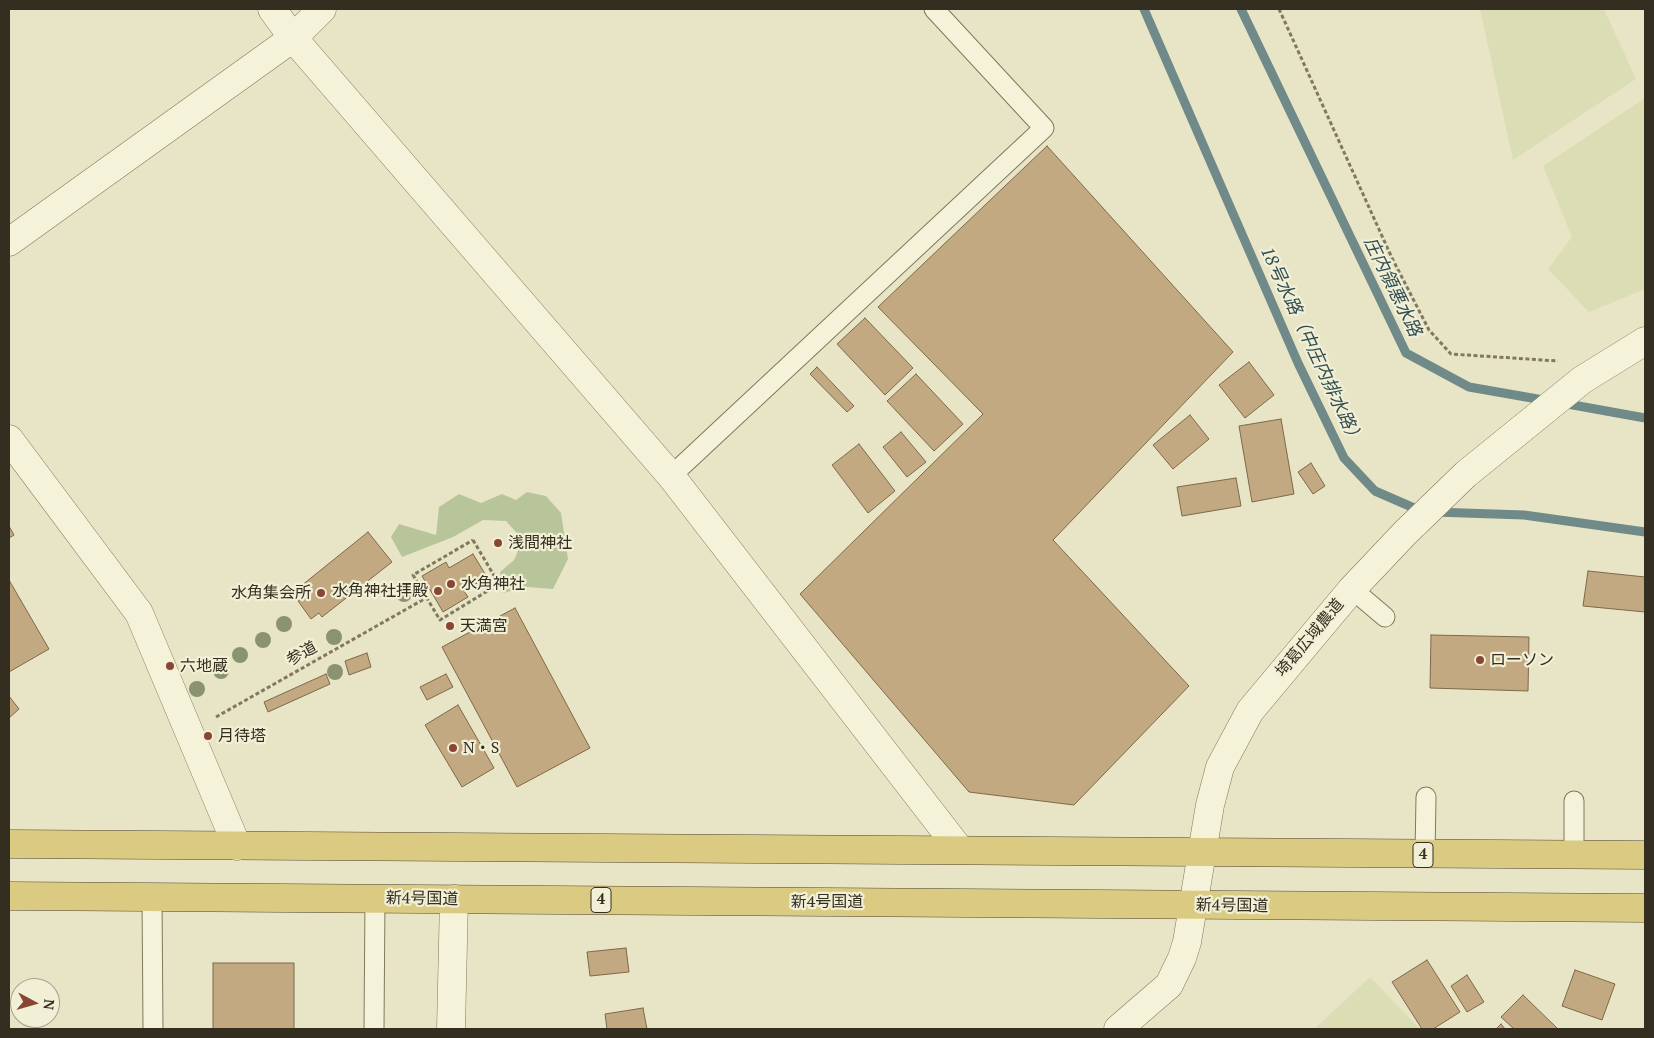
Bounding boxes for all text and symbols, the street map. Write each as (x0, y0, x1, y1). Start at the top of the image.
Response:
water label: 庄内領悪水路 (1359, 234, 1425, 340)
water label: 18号水路（中庄内排水路） (1255, 243, 1367, 449)
place label: 浅間神社 (508, 533, 572, 553)
marker: 浅間神社 (492, 537, 504, 549)
place label: 水角神社 (461, 574, 525, 594)
marker: 水角神社 (445, 578, 457, 590)
place label: 水角神社拝殿 (332, 581, 428, 601)
place label: 水角集会所 (231, 583, 311, 603)
marker: 水角神社拝殿 (432, 585, 444, 597)
marker: 水角集会所 (315, 587, 327, 599)
street label: 埼葛広域農道 (1272, 595, 1348, 681)
place label: 天満宮 (460, 616, 508, 636)
marker: 天満宮 (444, 620, 456, 632)
street label: 参道 (283, 638, 321, 670)
place label: ローソン (1490, 650, 1554, 670)
marker: ローソン (1474, 654, 1486, 666)
place label: 六地蔵 (180, 656, 228, 676)
marker: 六地蔵 (164, 660, 176, 672)
place label: 月待塔 (218, 726, 266, 746)
marker: 月待塔 (202, 730, 214, 742)
place label: N・S (463, 738, 499, 758)
marker: N・S (447, 742, 459, 754)
road number: 4 (1413, 842, 1433, 868)
road number: 4 (591, 888, 611, 912)
street label: 新4号国道 (386, 889, 458, 909)
street label: 新4号国道 (791, 892, 863, 912)
street label: 新4号国道 (1196, 896, 1268, 916)
north arrow (10, 978, 60, 1028)
text: N (39, 998, 59, 1011)

